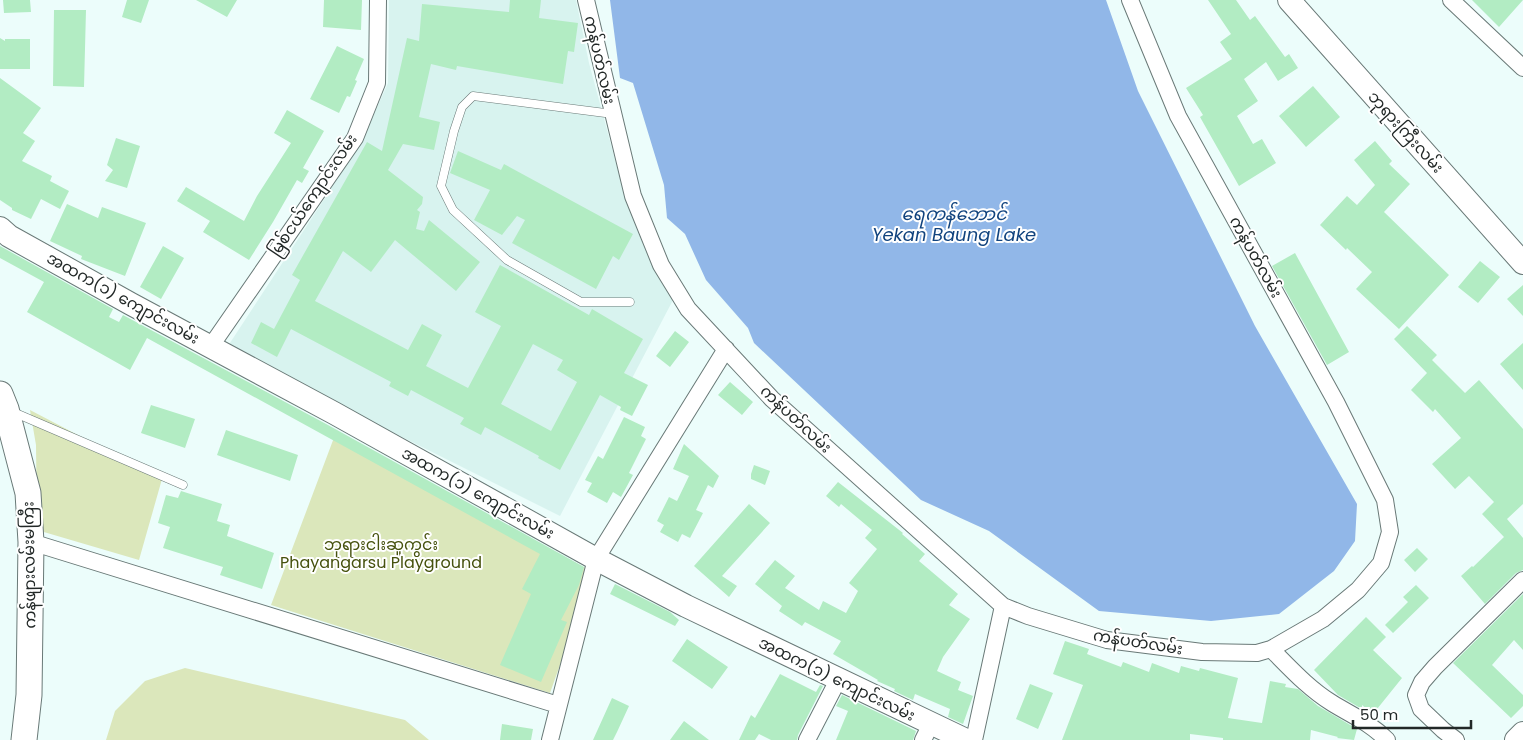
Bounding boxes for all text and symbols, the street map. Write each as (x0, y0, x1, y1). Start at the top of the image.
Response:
street label: ကန်ပတ်လမ်း (577, 13, 621, 107)
street label: ဘုရားကြီးလမ်း (1361, 86, 1449, 180)
street label: မြစ်ငယ်ကျောင်းလမ်း (263, 129, 364, 262)
water label: ရေကန်ဘောင် Yekan Baung Lake (872, 201, 1036, 247)
street label: ကန်ပတ်လမ်း (1222, 212, 1288, 303)
street label: အထက(၁) ကျောင်းလမ်း (41, 246, 204, 351)
street label: ကန်ပတ်လမ်း (754, 380, 837, 460)
street label: အထက(၁) ကျောင်းလမ်း (396, 441, 559, 546)
street label: ကန်ဖျားလမ်းမကြီး (16, 501, 44, 629)
park label: ဘုရားငါးဆူကွင်း Phayangarsu Playground (280, 533, 482, 574)
street label: ကန်ပတ်လမ်း (1091, 624, 1184, 662)
street label: အထက(၁) ကျောင်းလမ်း (754, 631, 919, 729)
scale bar (1353, 698, 1470, 730)
text: 50 m (1360, 704, 1398, 725)

